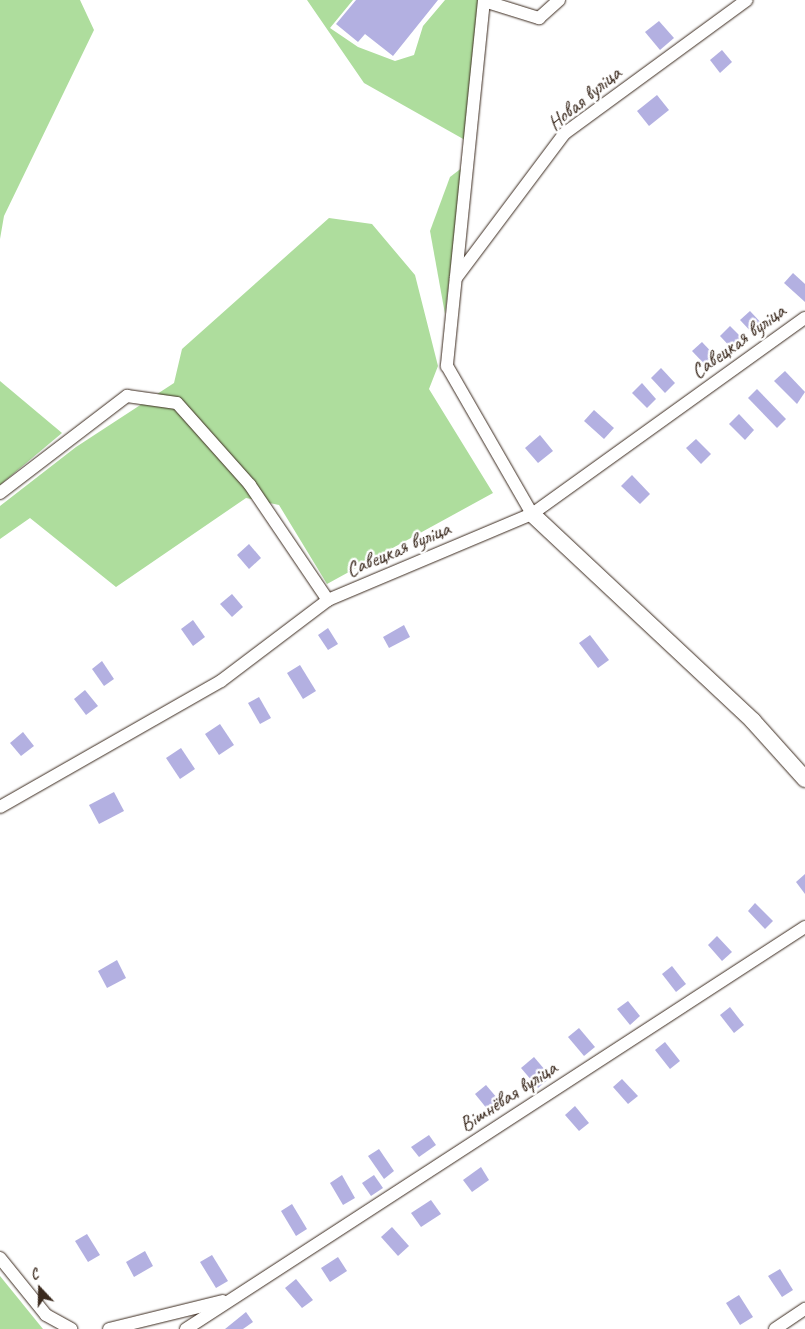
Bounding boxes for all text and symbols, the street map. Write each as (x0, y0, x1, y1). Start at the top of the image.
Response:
street label: Новая вуліца (542, 61, 626, 135)
street label: Савецкая вуліца (686, 298, 790, 384)
street label: Савецкая вуліца (342, 516, 454, 582)
street label: Вішнёвая вуліца (455, 1055, 561, 1137)
north arrow (15, 1264, 65, 1314)
text: С (28, 1265, 41, 1284)

